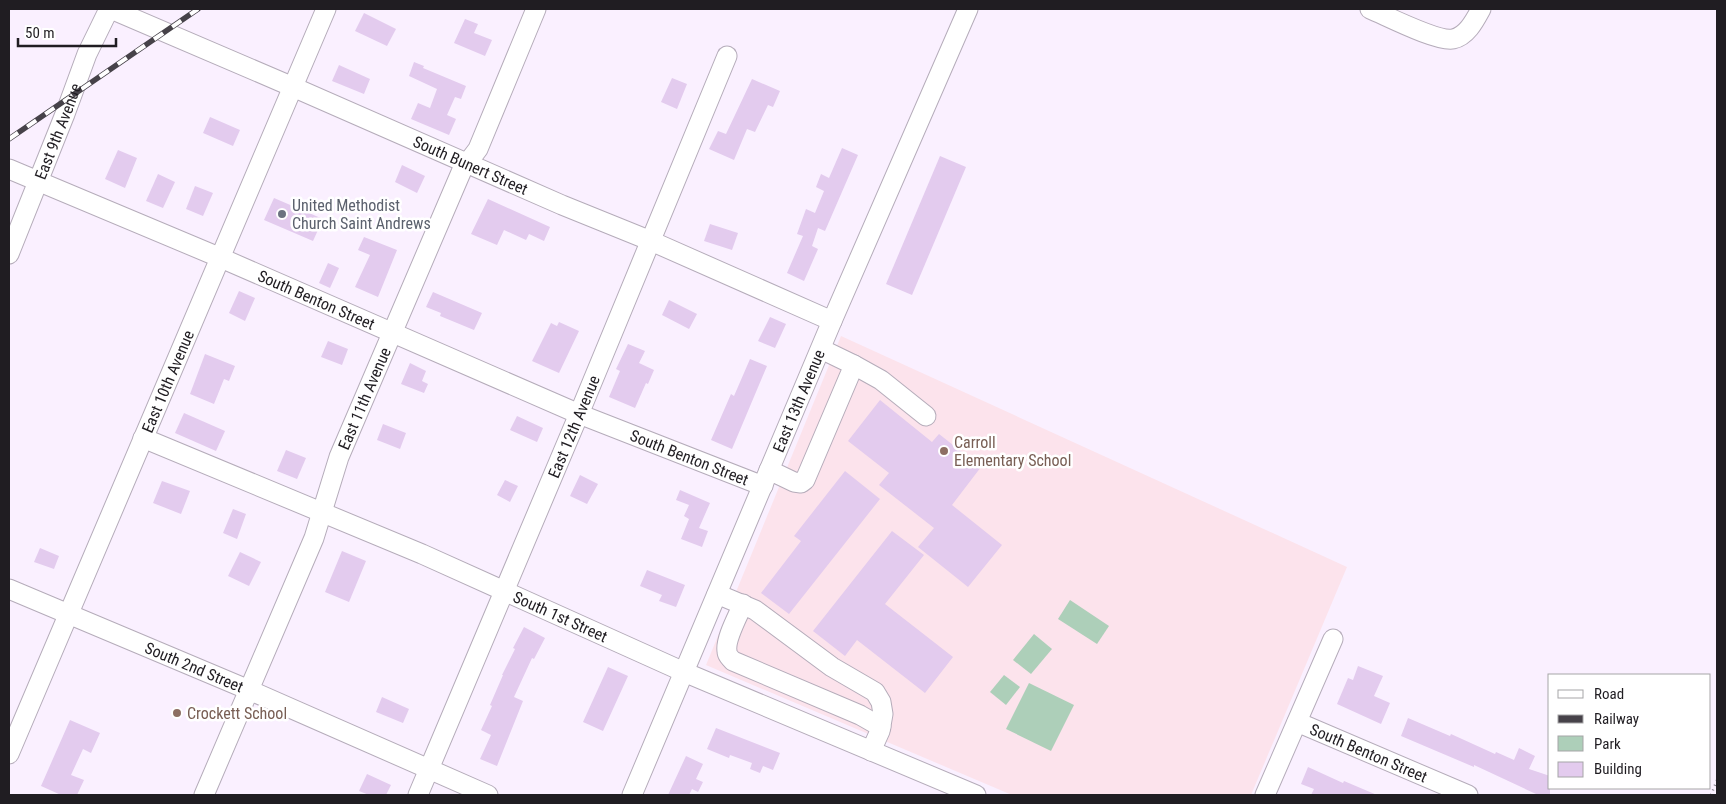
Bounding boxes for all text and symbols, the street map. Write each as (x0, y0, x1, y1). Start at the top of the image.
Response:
scale bar (18, 15, 115, 47)
text: 50 m (25, 24, 55, 42)
street label: East 9th Avenue (31, 81, 85, 182)
street label: South Bunert Street (410, 132, 531, 199)
place label: United Methodist Church Saint Andrews (292, 196, 431, 233)
marker: United Methodist Church Saint Andrews (276, 208, 288, 220)
street label: South Benton Street (255, 266, 378, 334)
street label: East 10th Avenue (138, 327, 198, 436)
street label: East 11th Avenue (334, 345, 395, 453)
street label: East 13th Avenue (769, 347, 829, 455)
street label: East 12th Avenue (544, 373, 604, 481)
street label: South Benton Street (627, 426, 751, 490)
place label: Carroll Elementary School (954, 433, 1071, 470)
marker: Carroll Elementary School (938, 445, 950, 457)
street label: South 1st Street (510, 587, 611, 646)
street label: South 2nd Street (142, 638, 246, 697)
legend (1548, 674, 1711, 789)
text: Road (1594, 685, 1624, 703)
place label: Crockett School (187, 704, 287, 723)
marker: Crockett School (171, 707, 183, 719)
text: Railway (1594, 710, 1639, 728)
street label: South Benton Street (1307, 720, 1430, 787)
text: Park (1594, 735, 1621, 753)
text: Building (1594, 760, 1642, 778)

